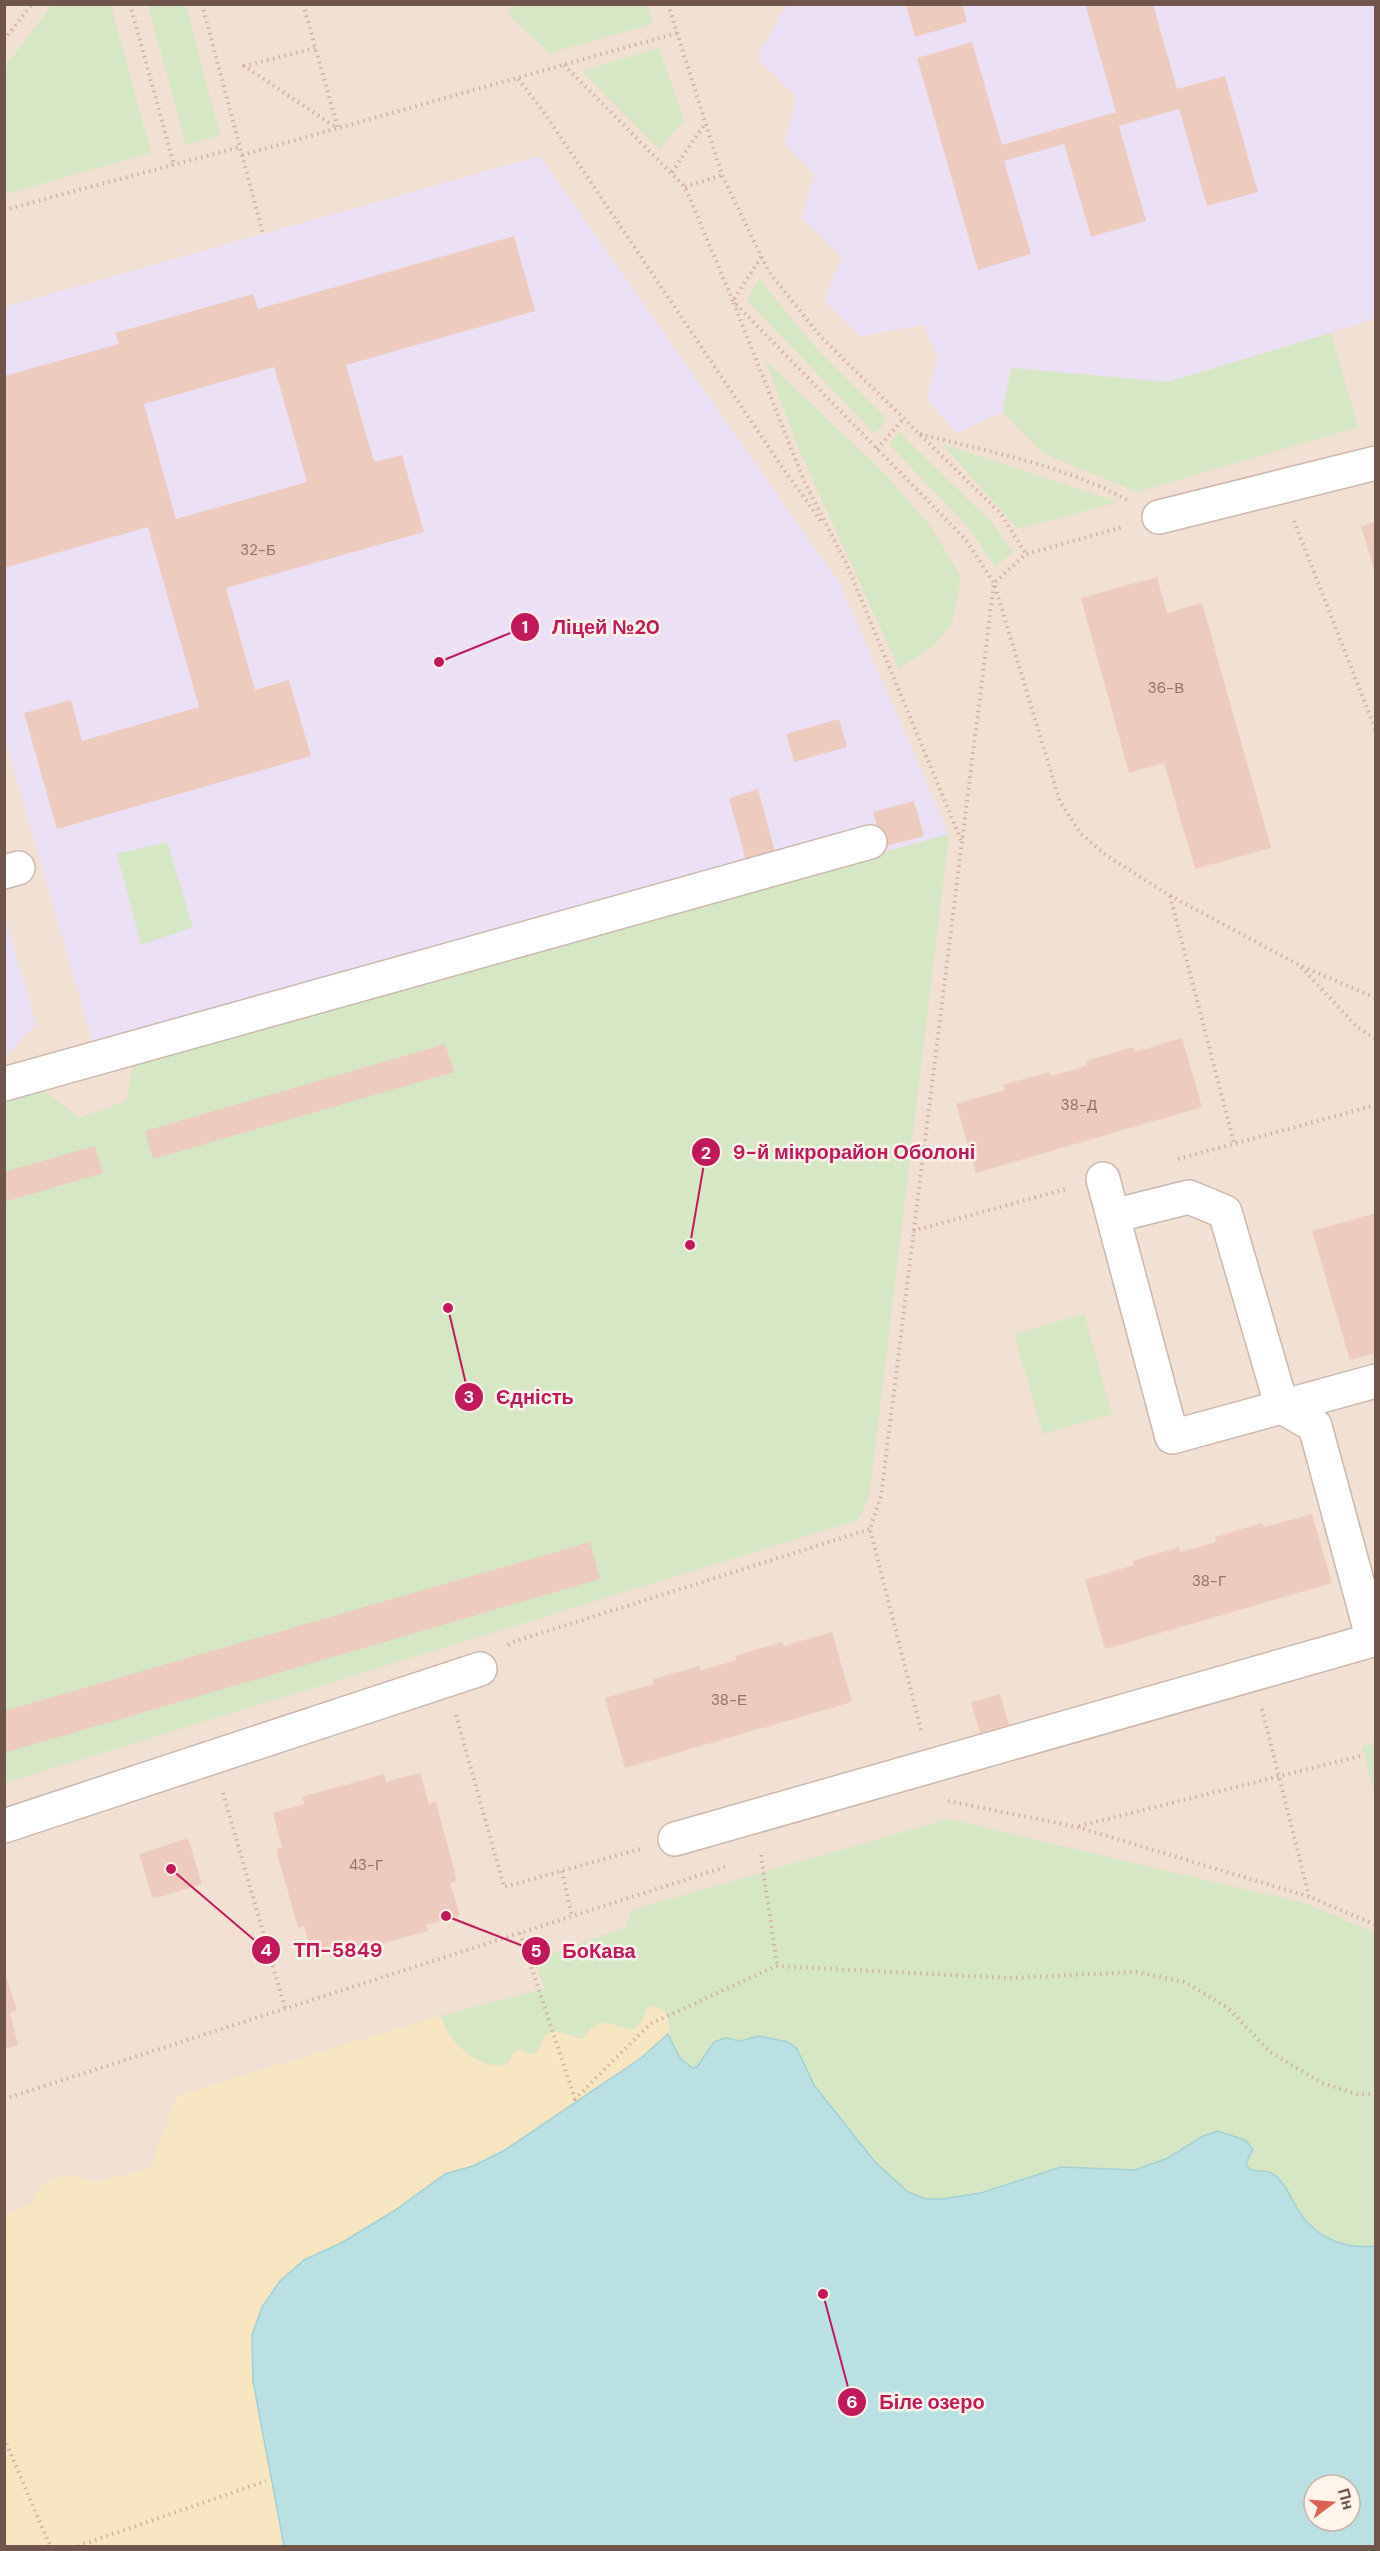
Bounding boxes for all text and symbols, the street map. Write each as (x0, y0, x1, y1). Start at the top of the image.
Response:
house number: 32-Б (240, 540, 276, 560)
callout: Ліцей №20 (510, 608, 672, 646)
text: Ліцей №20 (552, 614, 660, 640)
text: 1 (522, 615, 528, 639)
house number: 36-В (1148, 678, 1184, 698)
house number: 38-Д (1061, 1095, 1097, 1115)
callout: 9-й мікрорайон Оболоні (691, 1133, 987, 1171)
text: 9-й мікрорайон Оболоні (733, 1139, 975, 1165)
text: 2 (701, 1141, 711, 1165)
callout: Єдність (454, 1378, 586, 1416)
text: Єдність (496, 1384, 574, 1410)
text: 3 (464, 1385, 474, 1409)
house number: 38-Г (1192, 1571, 1226, 1591)
house number: 38-Е (711, 1690, 747, 1710)
house number: 43-Г (349, 1855, 383, 1875)
callout: ТП-5849 (251, 1931, 394, 1969)
callout: БоКава (521, 1932, 648, 1970)
text: ТП-5849 (294, 1937, 382, 1963)
text: 4 (260, 1938, 272, 1962)
text: БоКава (562, 1938, 637, 1964)
text: 5 (530, 1939, 542, 1963)
callout: Біле озеро (837, 2383, 997, 2421)
text: Біле озеро (879, 2389, 985, 2415)
text: 6 (846, 2390, 858, 2414)
north arrow (1302, 2473, 1362, 2533)
text: Пн (1333, 2486, 1359, 2512)

